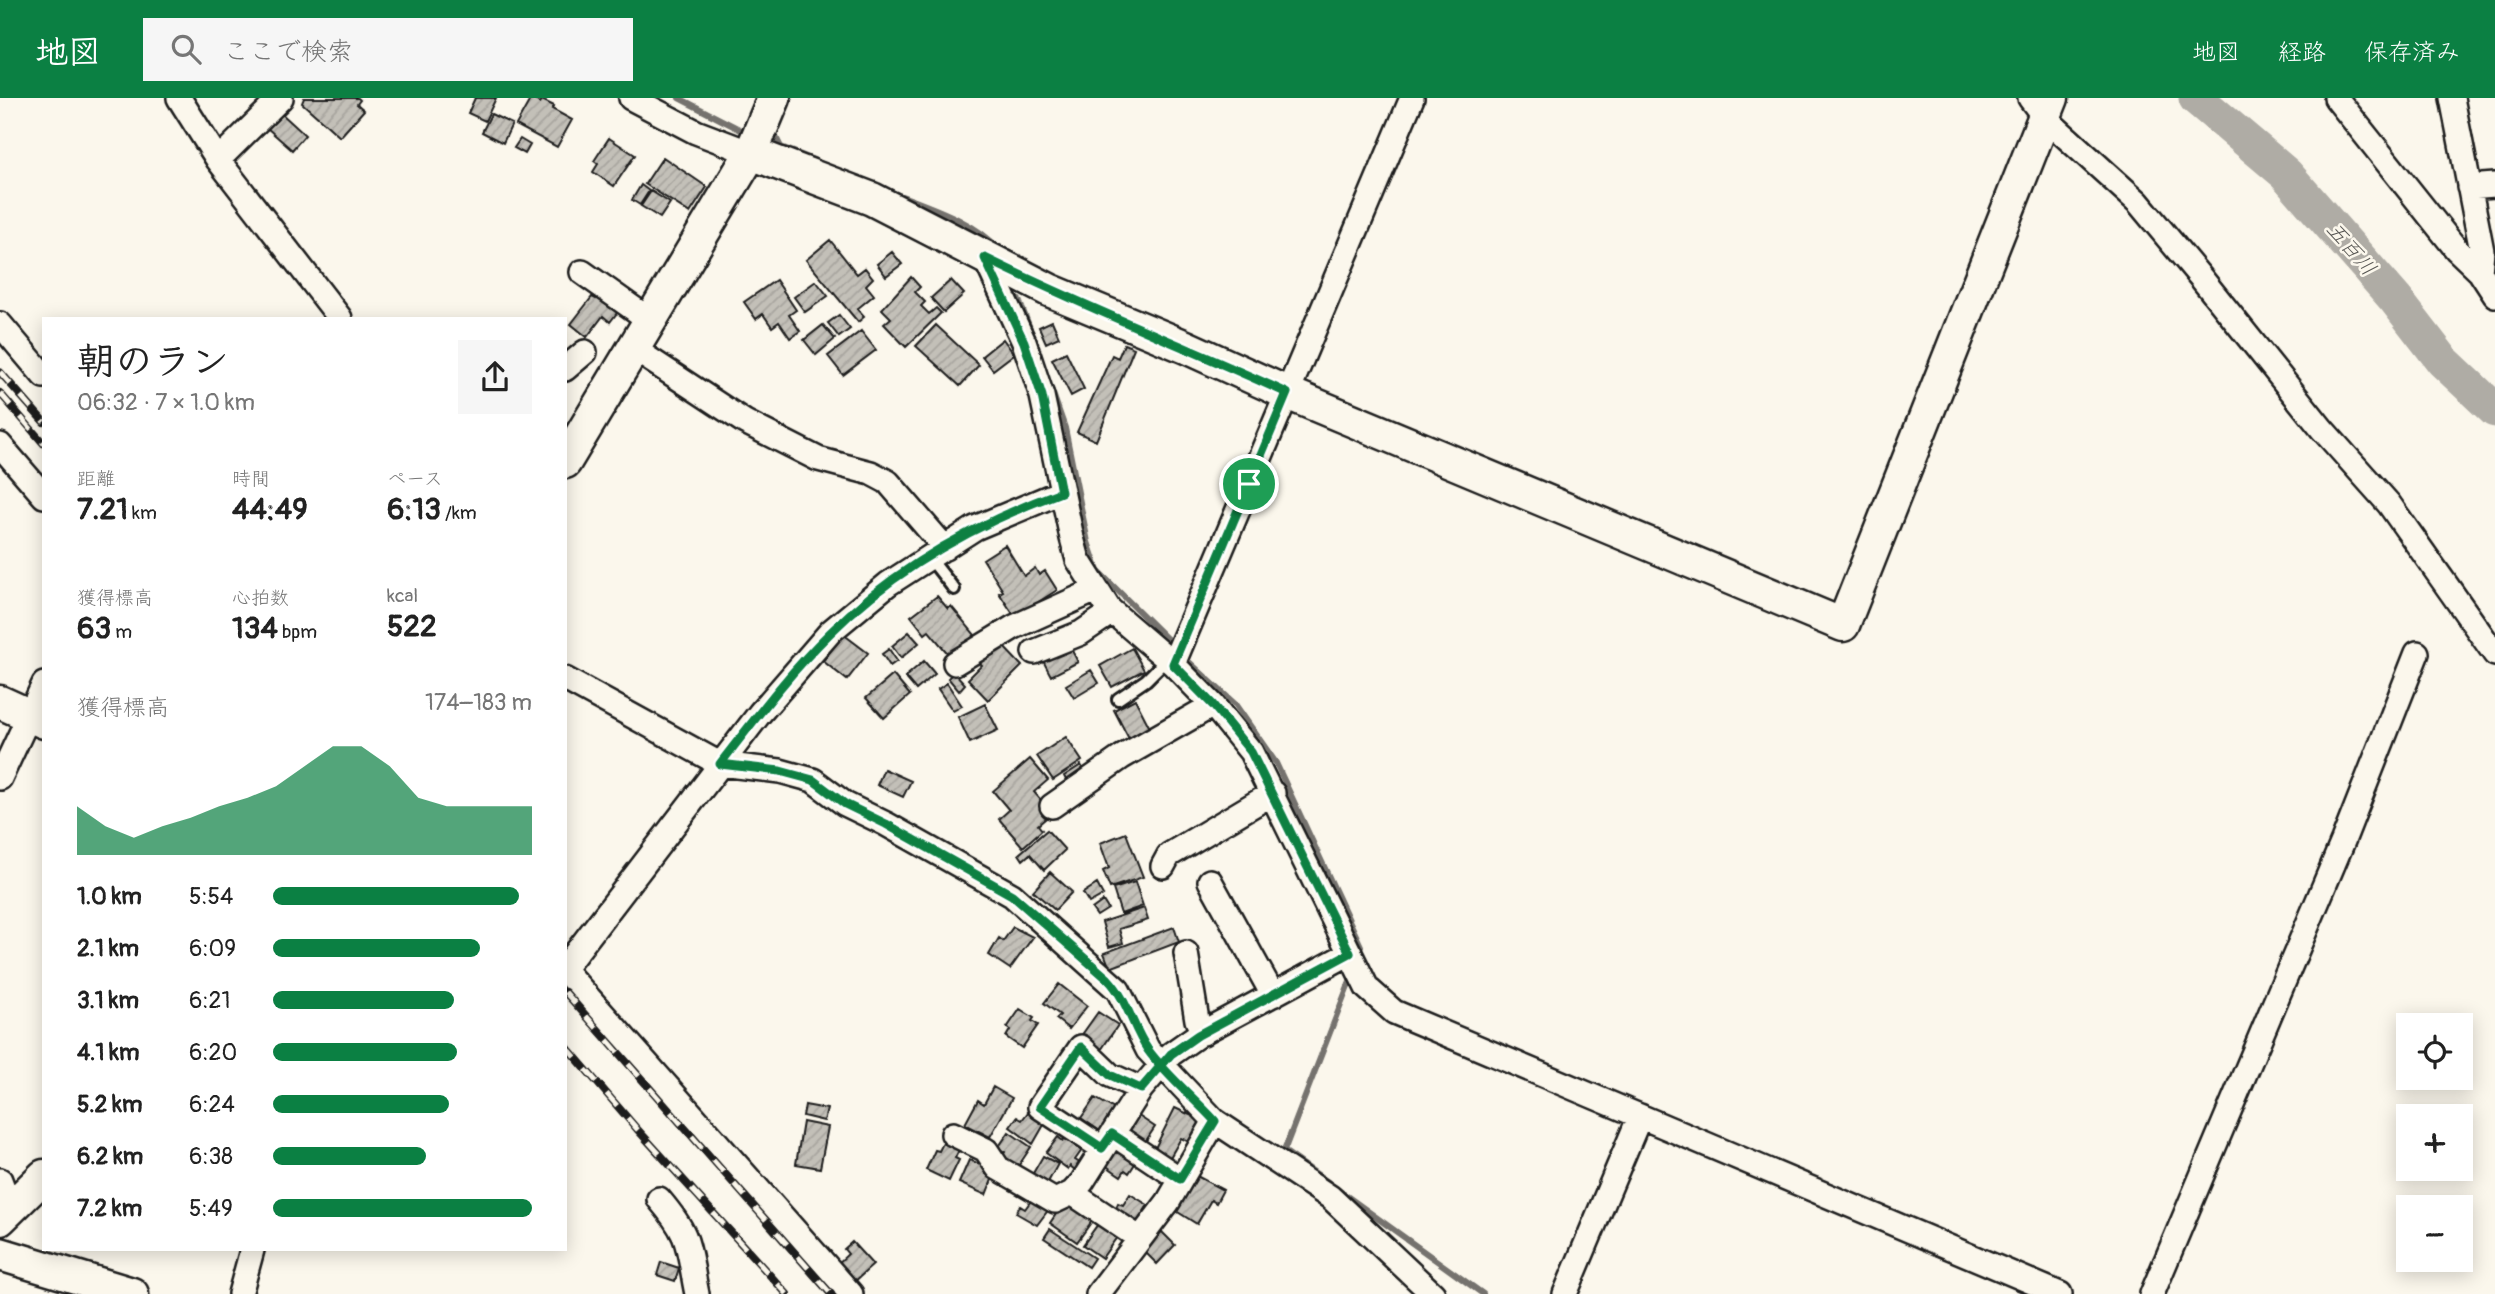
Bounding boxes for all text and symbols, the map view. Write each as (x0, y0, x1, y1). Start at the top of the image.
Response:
search box (143, 18, 633, 81)
icon: search (167, 30, 205, 68)
text: 地図 (35, 32, 101, 73)
text: ここで検索 (223, 36, 353, 68)
text: 地図 (2192, 38, 2240, 67)
text: 経路 (2278, 38, 2326, 67)
text: 保存済み (2364, 38, 2460, 67)
water label: 五百川 (2320, 216, 2382, 282)
text: 朝のラン (77, 338, 229, 386)
button: share (458, 340, 532, 414)
text: 06:32 · 7 × 1.0 km (77, 388, 255, 417)
pin (1219, 454, 1279, 514)
icon: arrive (1230, 465, 1268, 503)
text: 距離 (77, 467, 115, 491)
text: 時間 (232, 467, 270, 491)
text: ペース (387, 467, 443, 491)
text: 7.21 (77, 491, 128, 528)
text: 44:49 (232, 491, 308, 528)
text: 6:13 (387, 491, 441, 528)
text: km (128, 501, 157, 525)
text: /km (441, 501, 477, 525)
text: kcal (387, 584, 418, 608)
text: 獲得標高 (77, 586, 153, 610)
text: 心拍数 (232, 586, 289, 610)
text: 522 (387, 608, 437, 645)
text: 63 (77, 610, 111, 647)
text: 134 (232, 610, 278, 647)
text: m (111, 620, 132, 644)
text: bpm (278, 620, 317, 644)
text: 174–183 m (425, 688, 532, 717)
text: 獲得標高 (77, 693, 169, 722)
text: 1.0 km (77, 882, 142, 911)
text: 5:54 (189, 882, 233, 911)
text: 2.1 km (77, 934, 139, 963)
text: 6:09 (189, 934, 236, 963)
text: 3.1 km (77, 986, 139, 1015)
text: 6:21 (189, 986, 230, 1015)
map controls (2396, 1013, 2473, 1272)
button: locate (2396, 1013, 2473, 1090)
text: 4.1 km (77, 1038, 139, 1067)
text: 6:20 (189, 1038, 237, 1067)
text: 5.2 km (77, 1090, 142, 1119)
text: 6:24 (189, 1090, 235, 1119)
button: + (2396, 1104, 2473, 1181)
text: 6.2 km (77, 1142, 143, 1171)
text: 6:38 (189, 1142, 233, 1171)
text: 7.2 km (77, 1194, 142, 1223)
text: 5:49 (189, 1194, 233, 1223)
button: − (2396, 1195, 2473, 1272)

